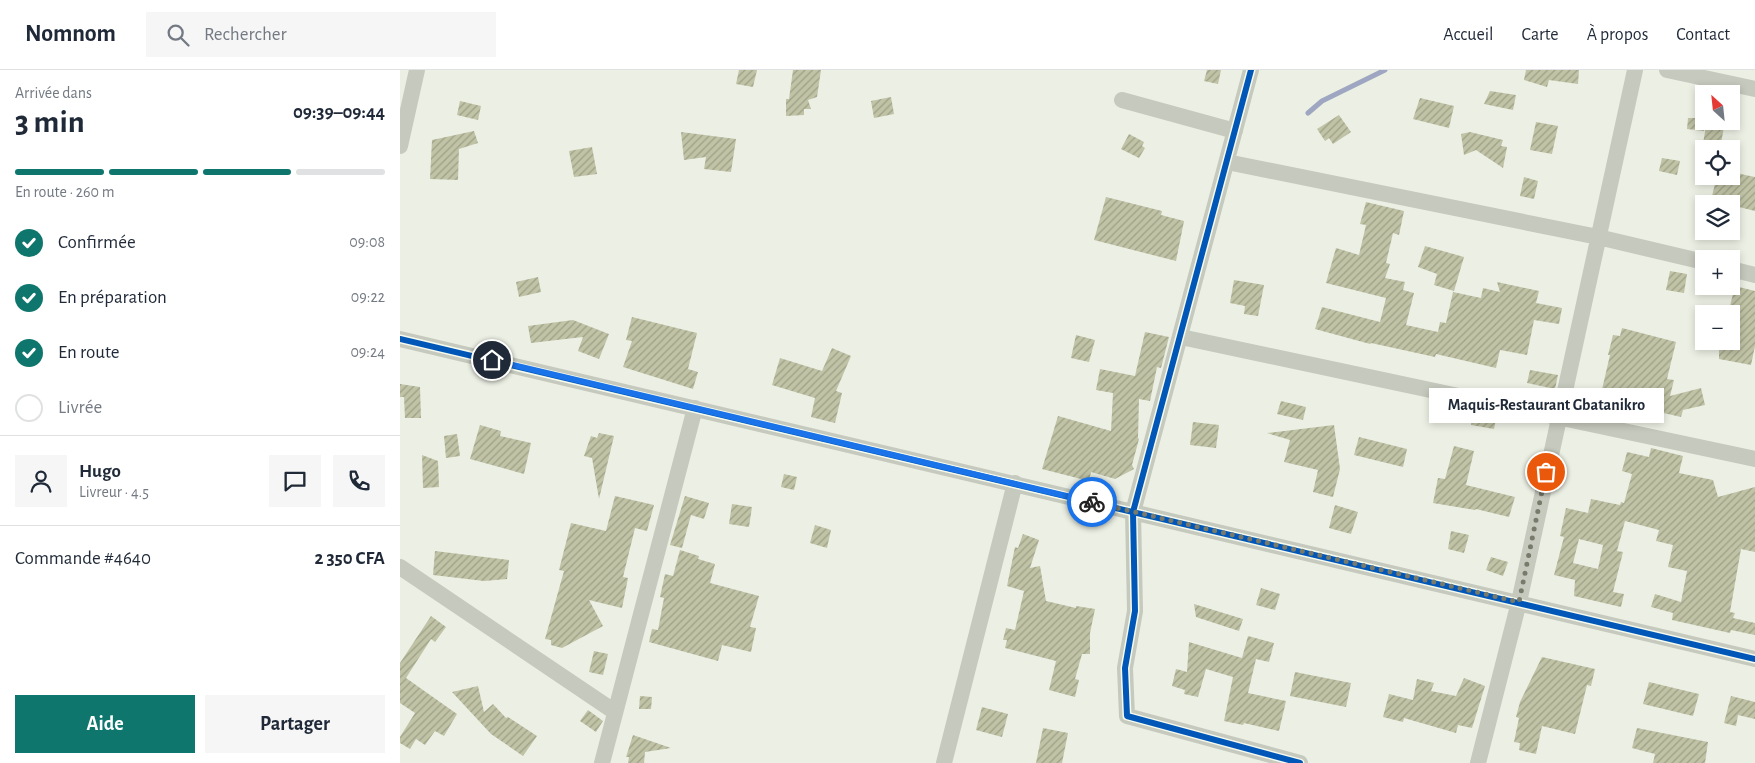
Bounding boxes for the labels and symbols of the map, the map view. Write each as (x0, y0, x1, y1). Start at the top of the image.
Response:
north arrow (1695, 85, 1740, 130)
pin (471, 339, 513, 381)
callout: Maquis-Restaurant Gbatanikro (1428, 387, 1664, 422)
pin (1525, 451, 1567, 493)
courier (1067, 477, 1117, 527)

